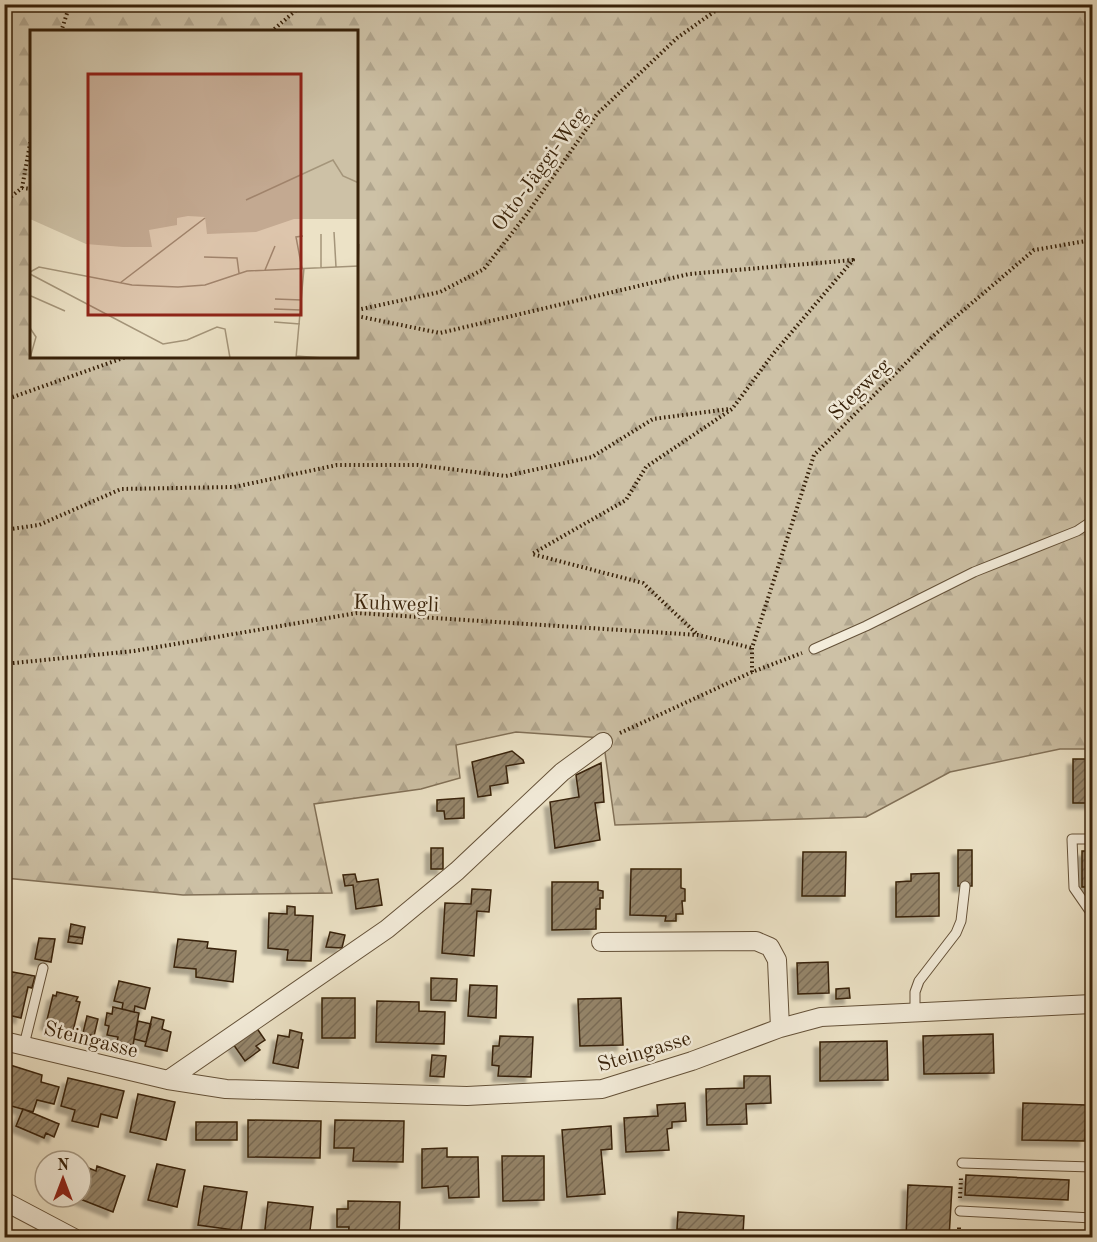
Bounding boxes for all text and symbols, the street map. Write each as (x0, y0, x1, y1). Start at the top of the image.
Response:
inset map (30, 30, 358, 358)
street label: Otto-Jäggi-Weg (489, 104, 592, 235)
street label: Stegweg (825, 355, 895, 425)
street label: Kuhwegli (353, 593, 439, 616)
street label: Steingasse (41, 1019, 140, 1062)
street label: Steingasse (595, 1028, 694, 1077)
north arrow (33, 1149, 93, 1209)
text: N (57, 1158, 70, 1174)

